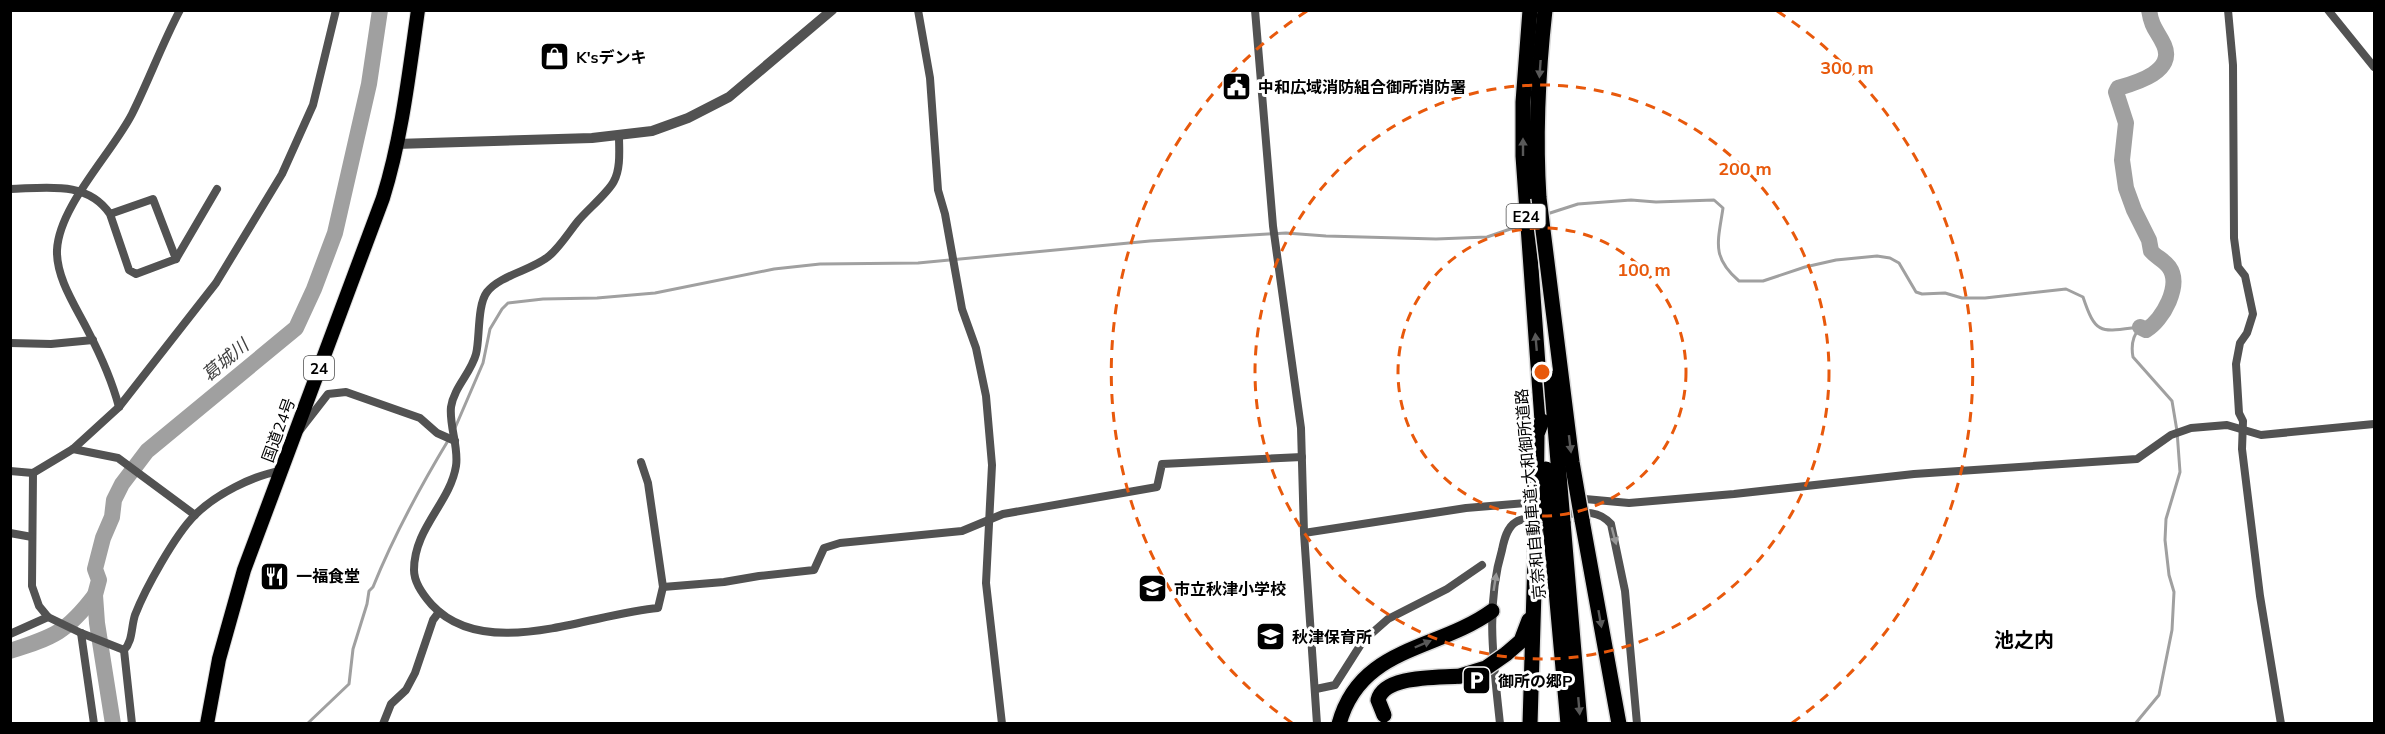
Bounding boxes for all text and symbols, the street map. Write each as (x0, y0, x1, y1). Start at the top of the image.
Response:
shop icon: K'sデンキ (539, 41, 571, 73)
place label: K'sデンキ (576, 47, 647, 67)
text: 300 m (1820, 56, 1874, 79)
one-way arrow (1535, 59, 1545, 78)
public building icon: 中和広域消防組合御所消防署 (1221, 71, 1253, 103)
place label: 中和広域消防組合御所消防署 (1258, 77, 1466, 97)
one-way arrow (1518, 138, 1528, 157)
text: 200 m (1718, 157, 1772, 180)
road number: E24 (1506, 204, 1546, 228)
text: 100 m (1617, 258, 1671, 281)
one-way arrow (1531, 332, 1540, 351)
water label: 葛城川 (197, 333, 255, 386)
road number: 24 (304, 356, 334, 380)
centre of rings (1532, 362, 1552, 382)
street label: 京奈和自動車道;大和御所道路 (1511, 388, 1549, 600)
street label: 国道24号 (257, 395, 299, 465)
one-way arrow (1565, 434, 1574, 453)
one-way arrow (1609, 527, 1619, 545)
restaurant icon: 一福食堂 (259, 560, 291, 592)
place label: 一福食堂 (296, 566, 360, 586)
one-way arrow (1491, 572, 1500, 591)
school or university icon: 市立秋津小学校 (1137, 573, 1169, 605)
place label: 市立秋津小学校 (1174, 579, 1286, 599)
one-way arrow (1596, 610, 1605, 629)
school or university icon: 秋津保育所 (1255, 621, 1287, 653)
place label: 秋津保育所 (1292, 627, 1372, 647)
district label: 池之内 (1994, 627, 2054, 652)
one-way arrow (1414, 639, 1432, 648)
parking icon: 御所の郷P (1461, 665, 1493, 697)
place label: 御所の郷P (1498, 671, 1573, 691)
one-way arrow (1574, 696, 1584, 715)

